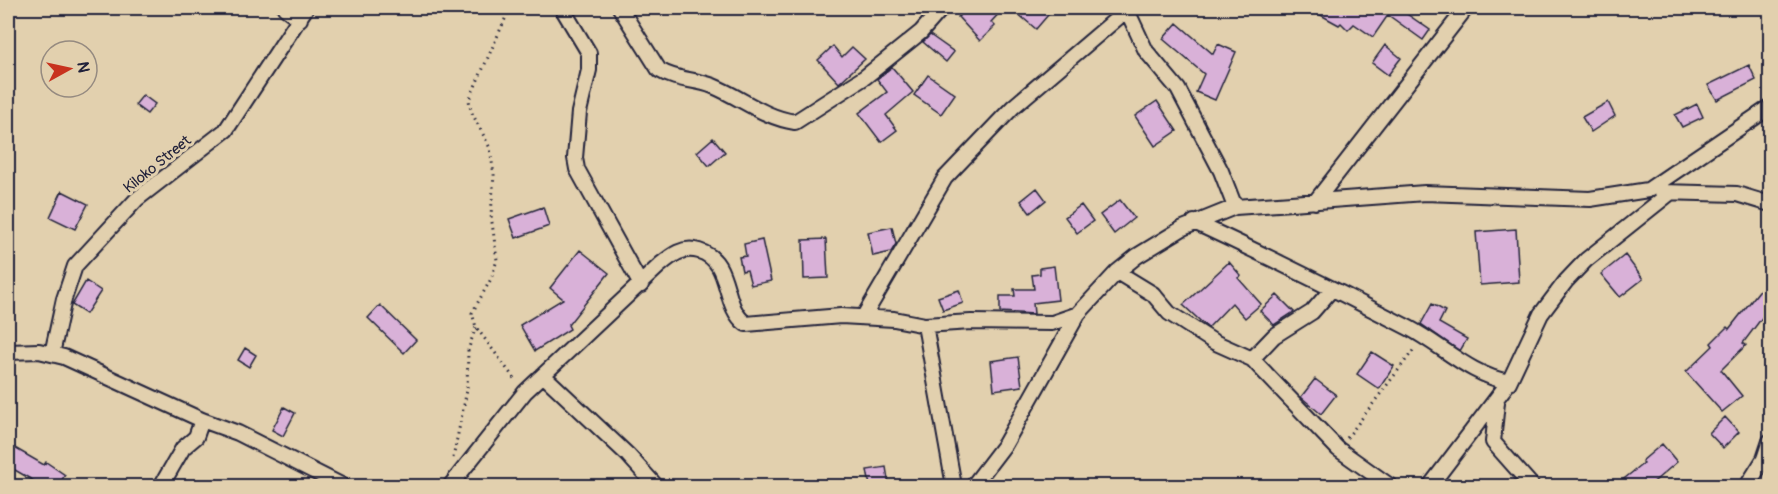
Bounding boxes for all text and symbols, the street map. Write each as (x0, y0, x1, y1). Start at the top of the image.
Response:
north arrow (39, 39, 99, 99)
text: N (72, 60, 94, 74)
street label: Kiloko Street (120, 131, 196, 197)

